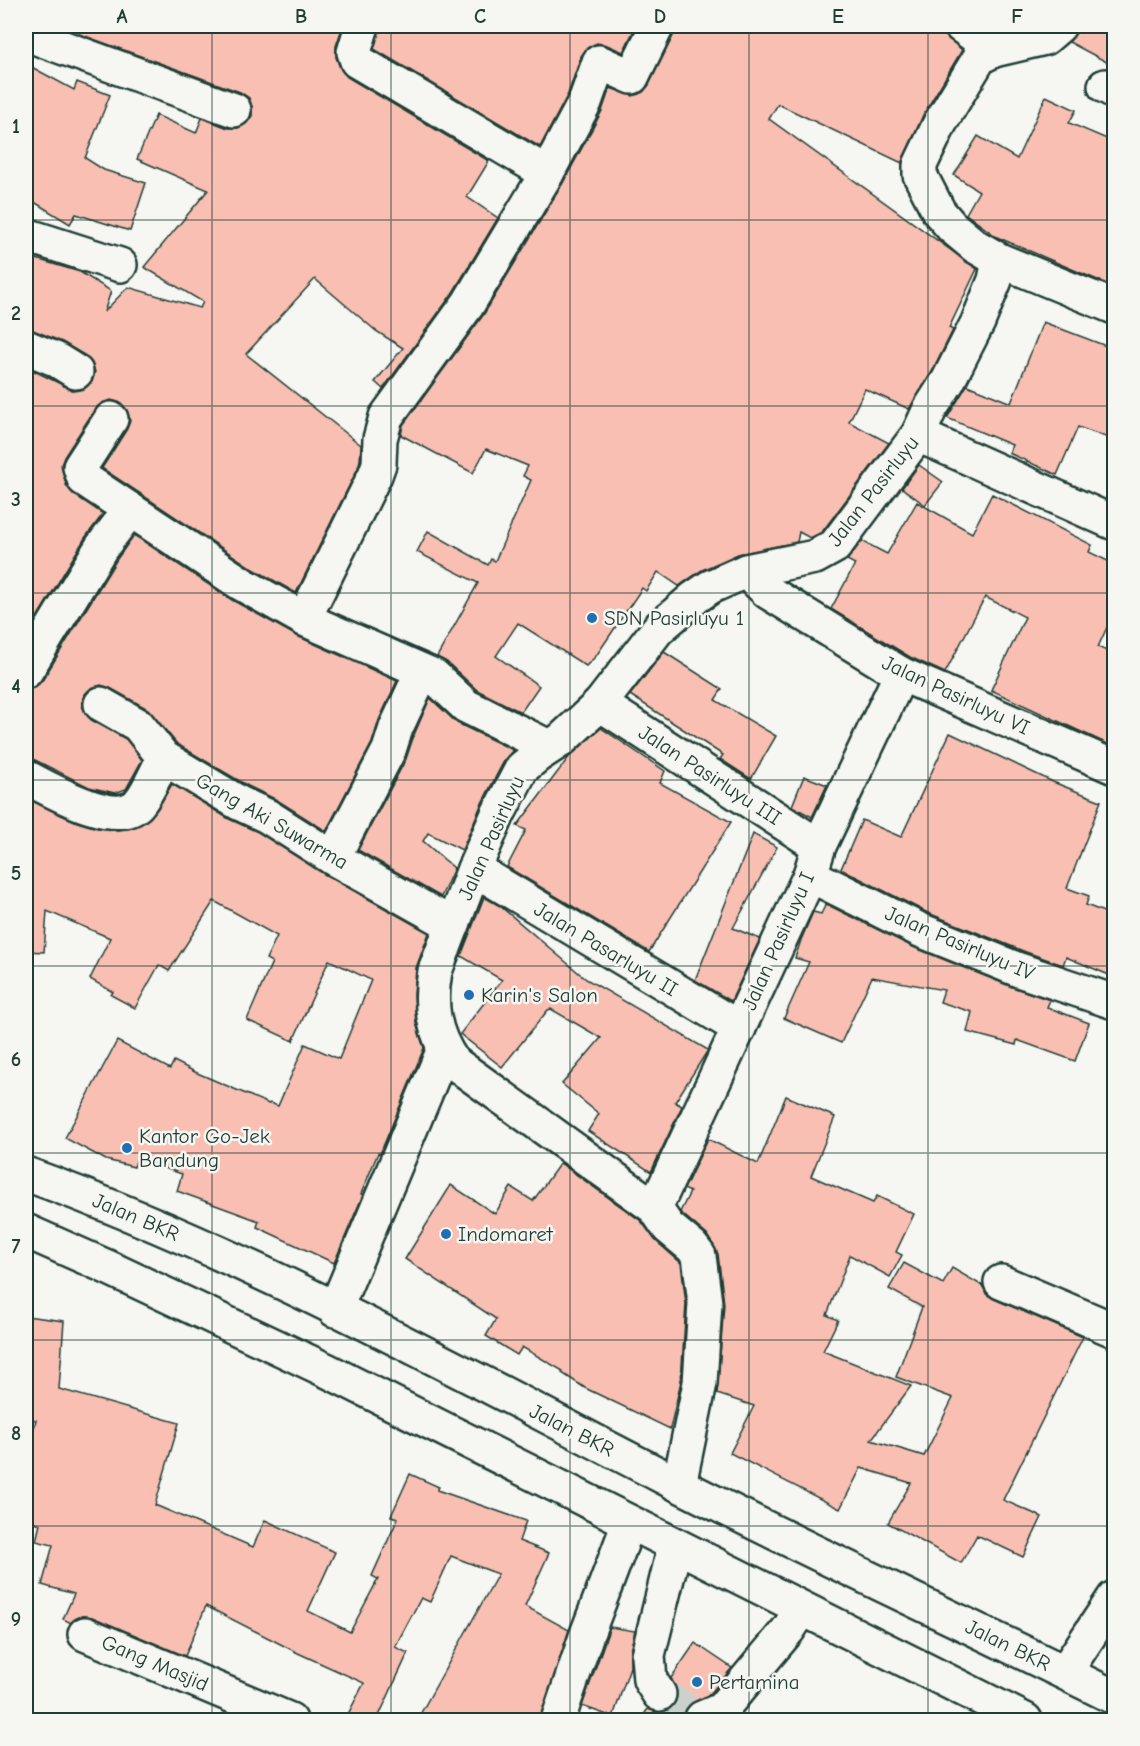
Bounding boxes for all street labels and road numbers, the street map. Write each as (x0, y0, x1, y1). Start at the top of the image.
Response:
street label: Jalan Pasirluyu (822, 431, 924, 551)
street label: Jalan Pasirluyu VI (878, 650, 1034, 740)
street label: Jalan Pasirluyu III (634, 720, 786, 830)
street label: Gang Aki Suwarma (192, 768, 352, 874)
street label: Jalan Pasirluyu (453, 772, 529, 904)
street label: Jalan Pasirluyu I (737, 868, 819, 1014)
street label: Jalan Pasarluyu II (530, 897, 682, 1001)
street label: Jalan Pasirluyu IV (882, 901, 1039, 986)
street label: Jalan BKR (89, 1188, 183, 1246)
street label: Jalan BKR (526, 1398, 618, 1462)
street label: Jalan BKR (961, 1614, 1055, 1676)
street label: Gang Masjid (98, 1630, 212, 1696)

